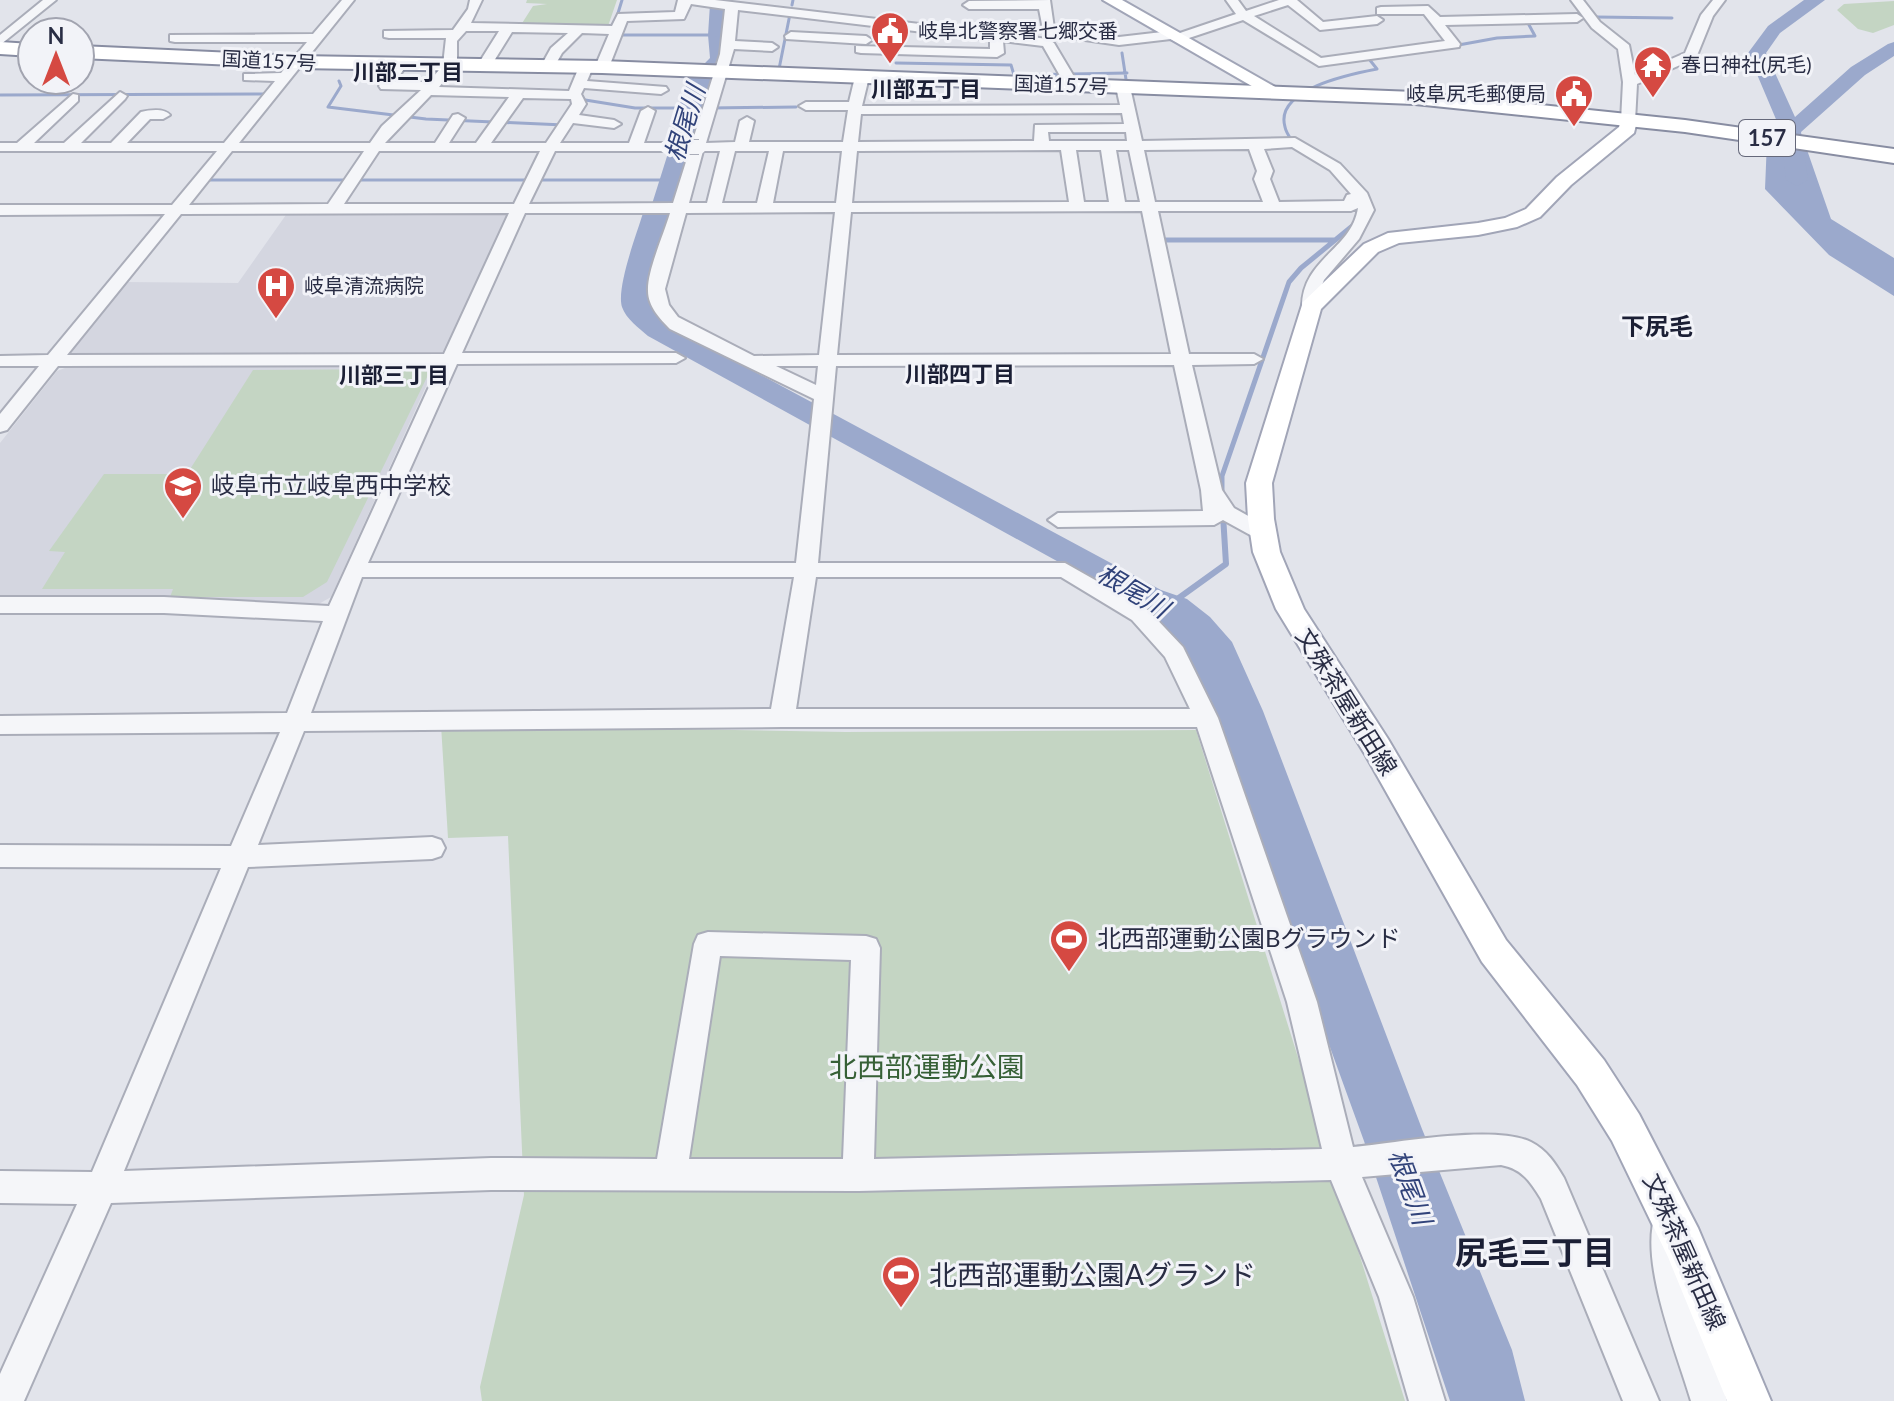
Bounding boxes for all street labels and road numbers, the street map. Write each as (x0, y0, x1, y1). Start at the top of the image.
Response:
street label: 国道157号 (221, 46, 317, 74)
street label: 国道157号 (1013, 70, 1109, 98)
road number: 157 (1739, 120, 1795, 156)
street label: 文殊茶屋新田線 (1290, 622, 1404, 780)
street label: 文殊茶屋新田線 (1638, 1169, 1733, 1334)

